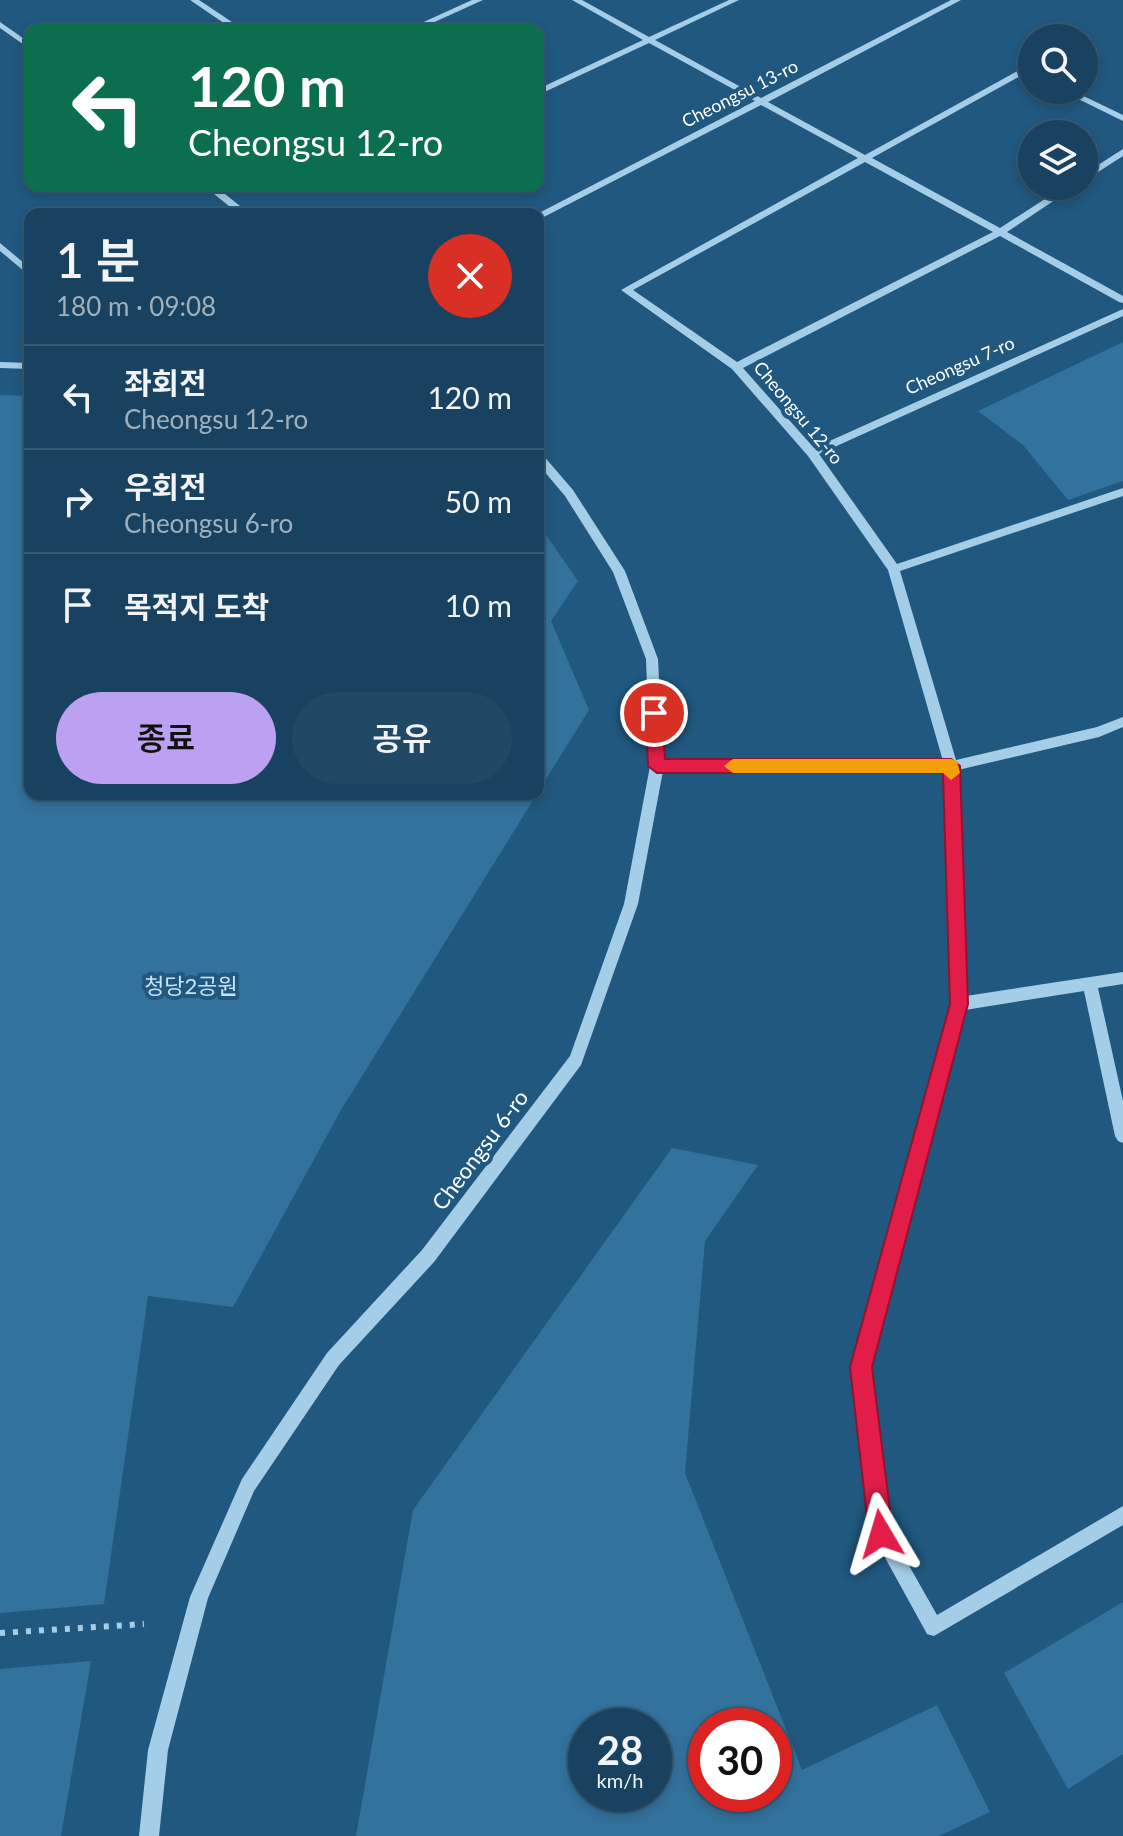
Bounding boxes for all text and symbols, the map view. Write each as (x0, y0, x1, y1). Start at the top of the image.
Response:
map controls (1018, 24, 1098, 200)
button: search (1018, 24, 1098, 104)
text: 120 m (188, 52, 346, 119)
street label: Cheongsu 13-ro (678, 54, 801, 132)
icon: left (56, 56, 160, 160)
text: Cheongsu 12-ro (188, 120, 443, 164)
button: layers (1018, 120, 1098, 200)
text: 1 분 (56, 231, 140, 288)
button: close (428, 234, 512, 318)
text: 180 m · 09:08 (56, 290, 216, 322)
street label: Cheongsu 7-ro (902, 331, 1018, 399)
street label: Cheongsu 12-ro (749, 356, 848, 468)
text: 좌회전 (124, 364, 207, 400)
icon: left (56, 375, 100, 419)
text: 120 m (427, 379, 512, 415)
text: Cheongsu 12-ro (124, 403, 308, 435)
text: 우회전 (124, 468, 207, 504)
icon: right (56, 479, 100, 523)
text: 50 m (445, 483, 512, 519)
text: Cheongsu 6-ro (124, 507, 293, 539)
icon: arrive (56, 583, 100, 627)
text: 10 m (445, 587, 512, 623)
text: 목적지 도착 (124, 588, 269, 624)
pin (620, 679, 688, 747)
icon: arrive (632, 691, 676, 735)
button: 종료 (56, 692, 276, 784)
button: 공유 (292, 692, 512, 784)
park label: 청당2공원 (144, 972, 238, 999)
street label: Cheongsu 6-ro (426, 1084, 533, 1215)
position arrow (839, 1492, 923, 1576)
speed limit sign: 30 (688, 1708, 792, 1812)
text: 28 (597, 1726, 643, 1774)
text: km/h (597, 1768, 643, 1792)

